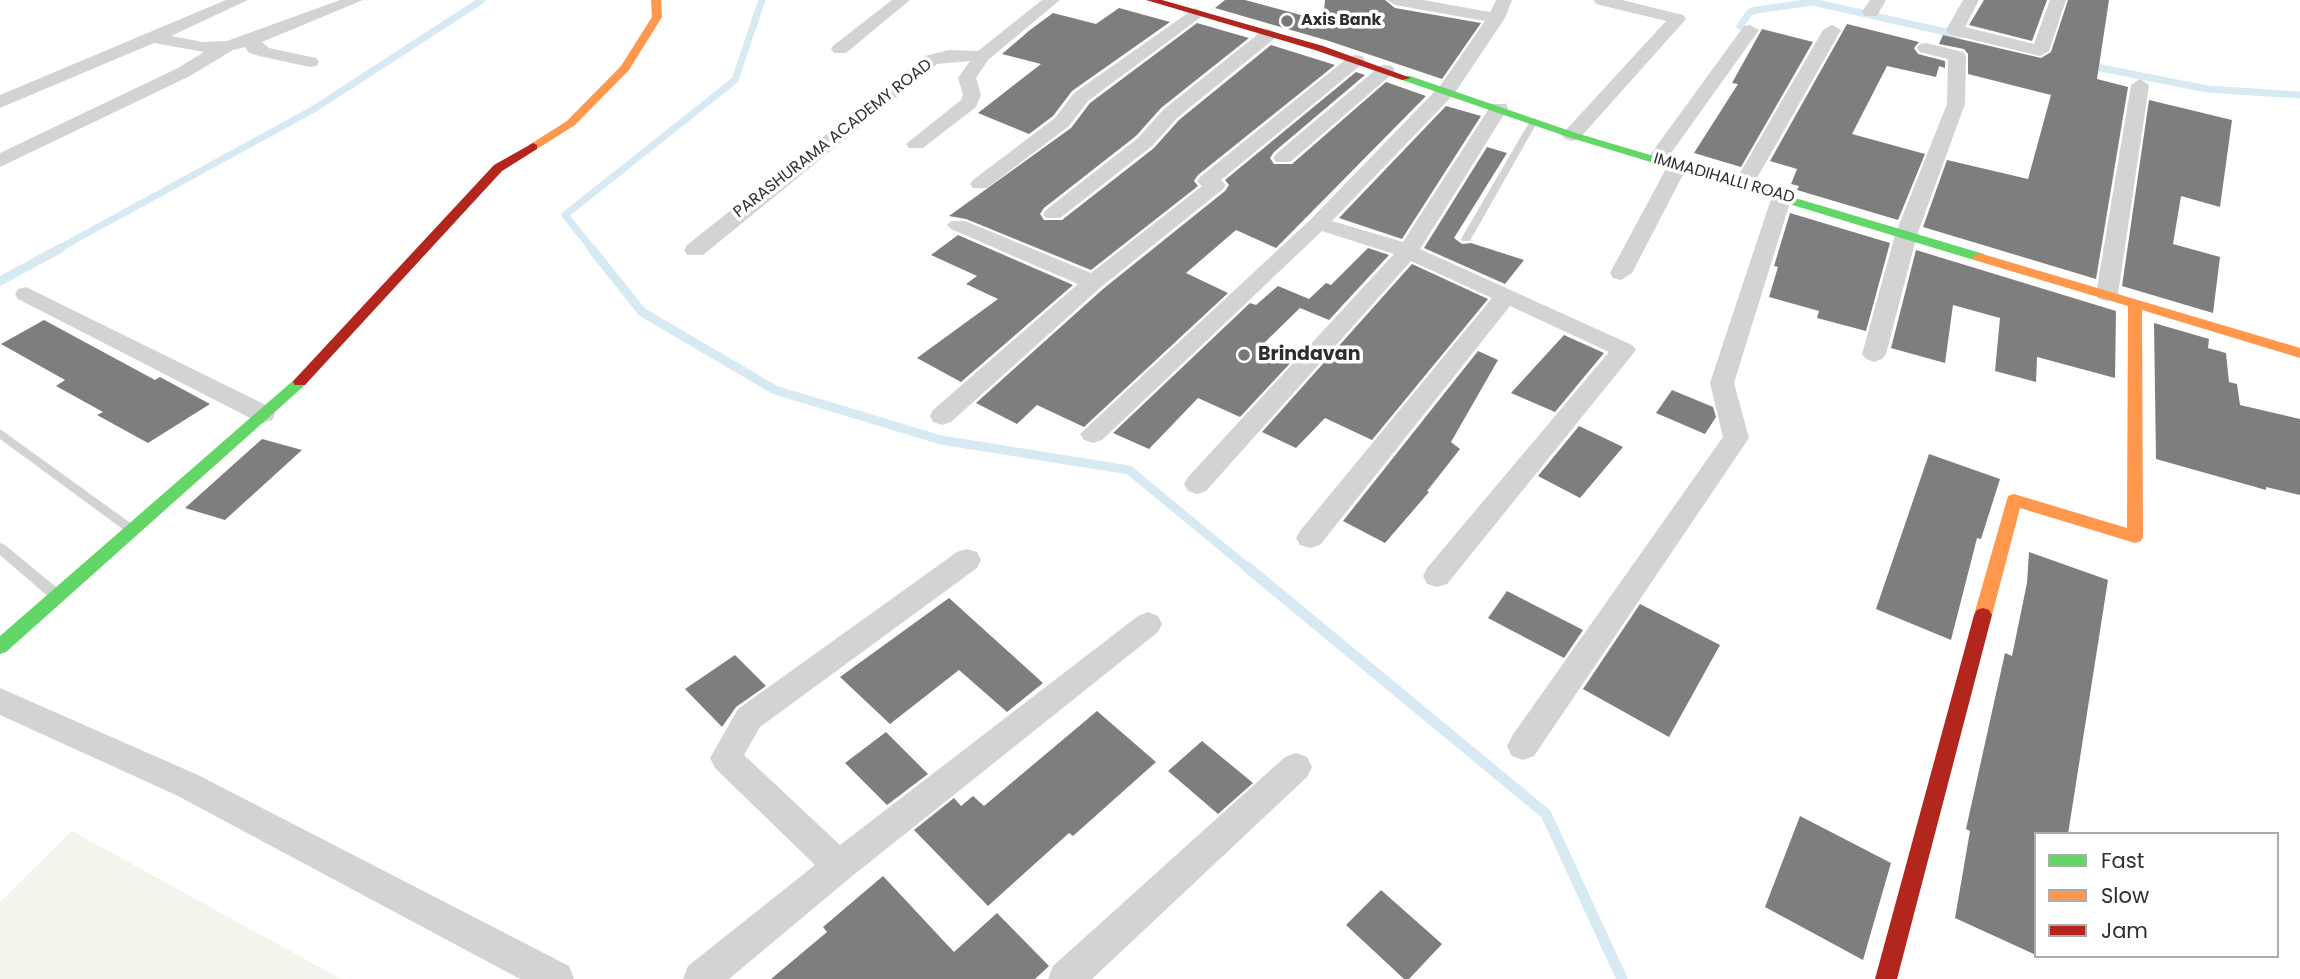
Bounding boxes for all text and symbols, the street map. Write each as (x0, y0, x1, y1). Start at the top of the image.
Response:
place label: Axis Bank (1301, 11, 1381, 31)
marker: Axis Bank (1279, 13, 1295, 29)
street label: PARASHURAMA ACADEMY ROAD (730, 56, 936, 222)
street label: IMMADIHALLI ROAD (1651, 150, 1797, 208)
place label: Brindavan (1258, 344, 1360, 366)
marker: Brindavan (1236, 347, 1252, 363)
legend (2034, 832, 2279, 958)
text: Fast (2101, 846, 2144, 875)
text: Slow (2101, 881, 2149, 910)
text: Jam (2101, 916, 2148, 945)

